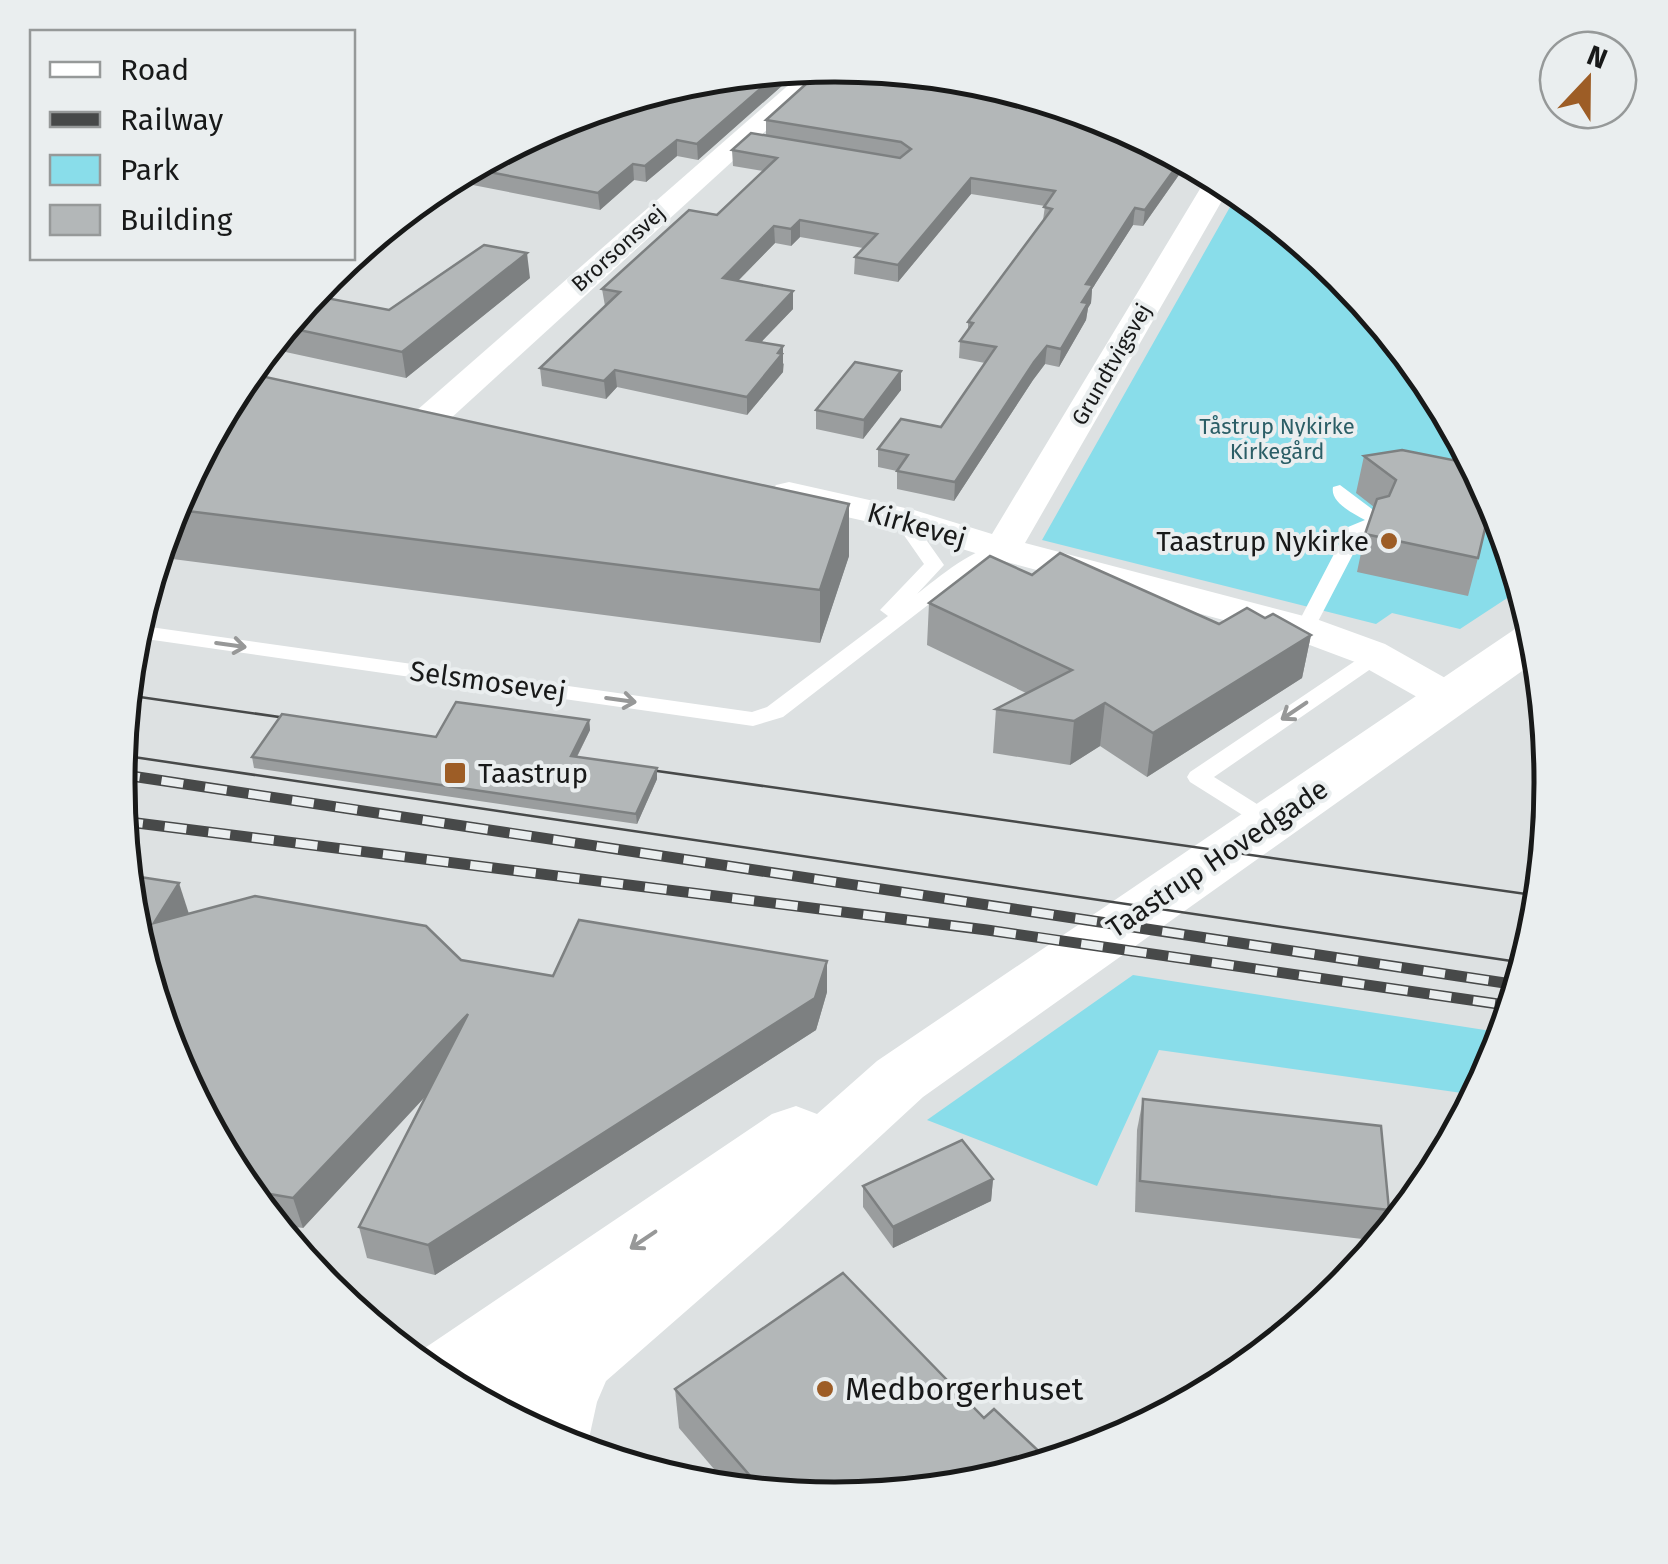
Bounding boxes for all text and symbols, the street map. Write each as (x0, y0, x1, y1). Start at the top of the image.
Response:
legend (30, 30, 355, 260)
north arrow (1538, 30, 1638, 130)
text: N (1582, 39, 1612, 76)
text: Road (120, 52, 189, 88)
text: Railway (120, 102, 223, 138)
text: Park (120, 152, 180, 188)
street label: Brorsonsvej (566, 199, 671, 298)
text: Building (120, 202, 233, 238)
street label: Grundtvigsvej (1066, 299, 1157, 430)
park label: Tåstrup Nykirke Kirkegård (1199, 413, 1355, 465)
street label: Kirkevej (864, 496, 970, 555)
place label: Taastrup Nykirke (1156, 525, 1369, 558)
marker: Taastrup Nykirke (1378, 530, 1400, 552)
one-way arrow (214, 636, 246, 654)
street label: Selsmosevej (408, 654, 568, 709)
one-way arrow (604, 692, 636, 710)
one-way arrow (1281, 700, 1309, 721)
place label: Taastrup (478, 757, 588, 790)
marker: Taastrup (442, 760, 468, 786)
street label: Taastrup Hovedgade (1100, 772, 1334, 945)
one-way arrow (629, 1229, 657, 1250)
place label: Medborgerhuset (845, 1370, 1084, 1408)
marker: Medborgerhuset (814, 1378, 836, 1400)

